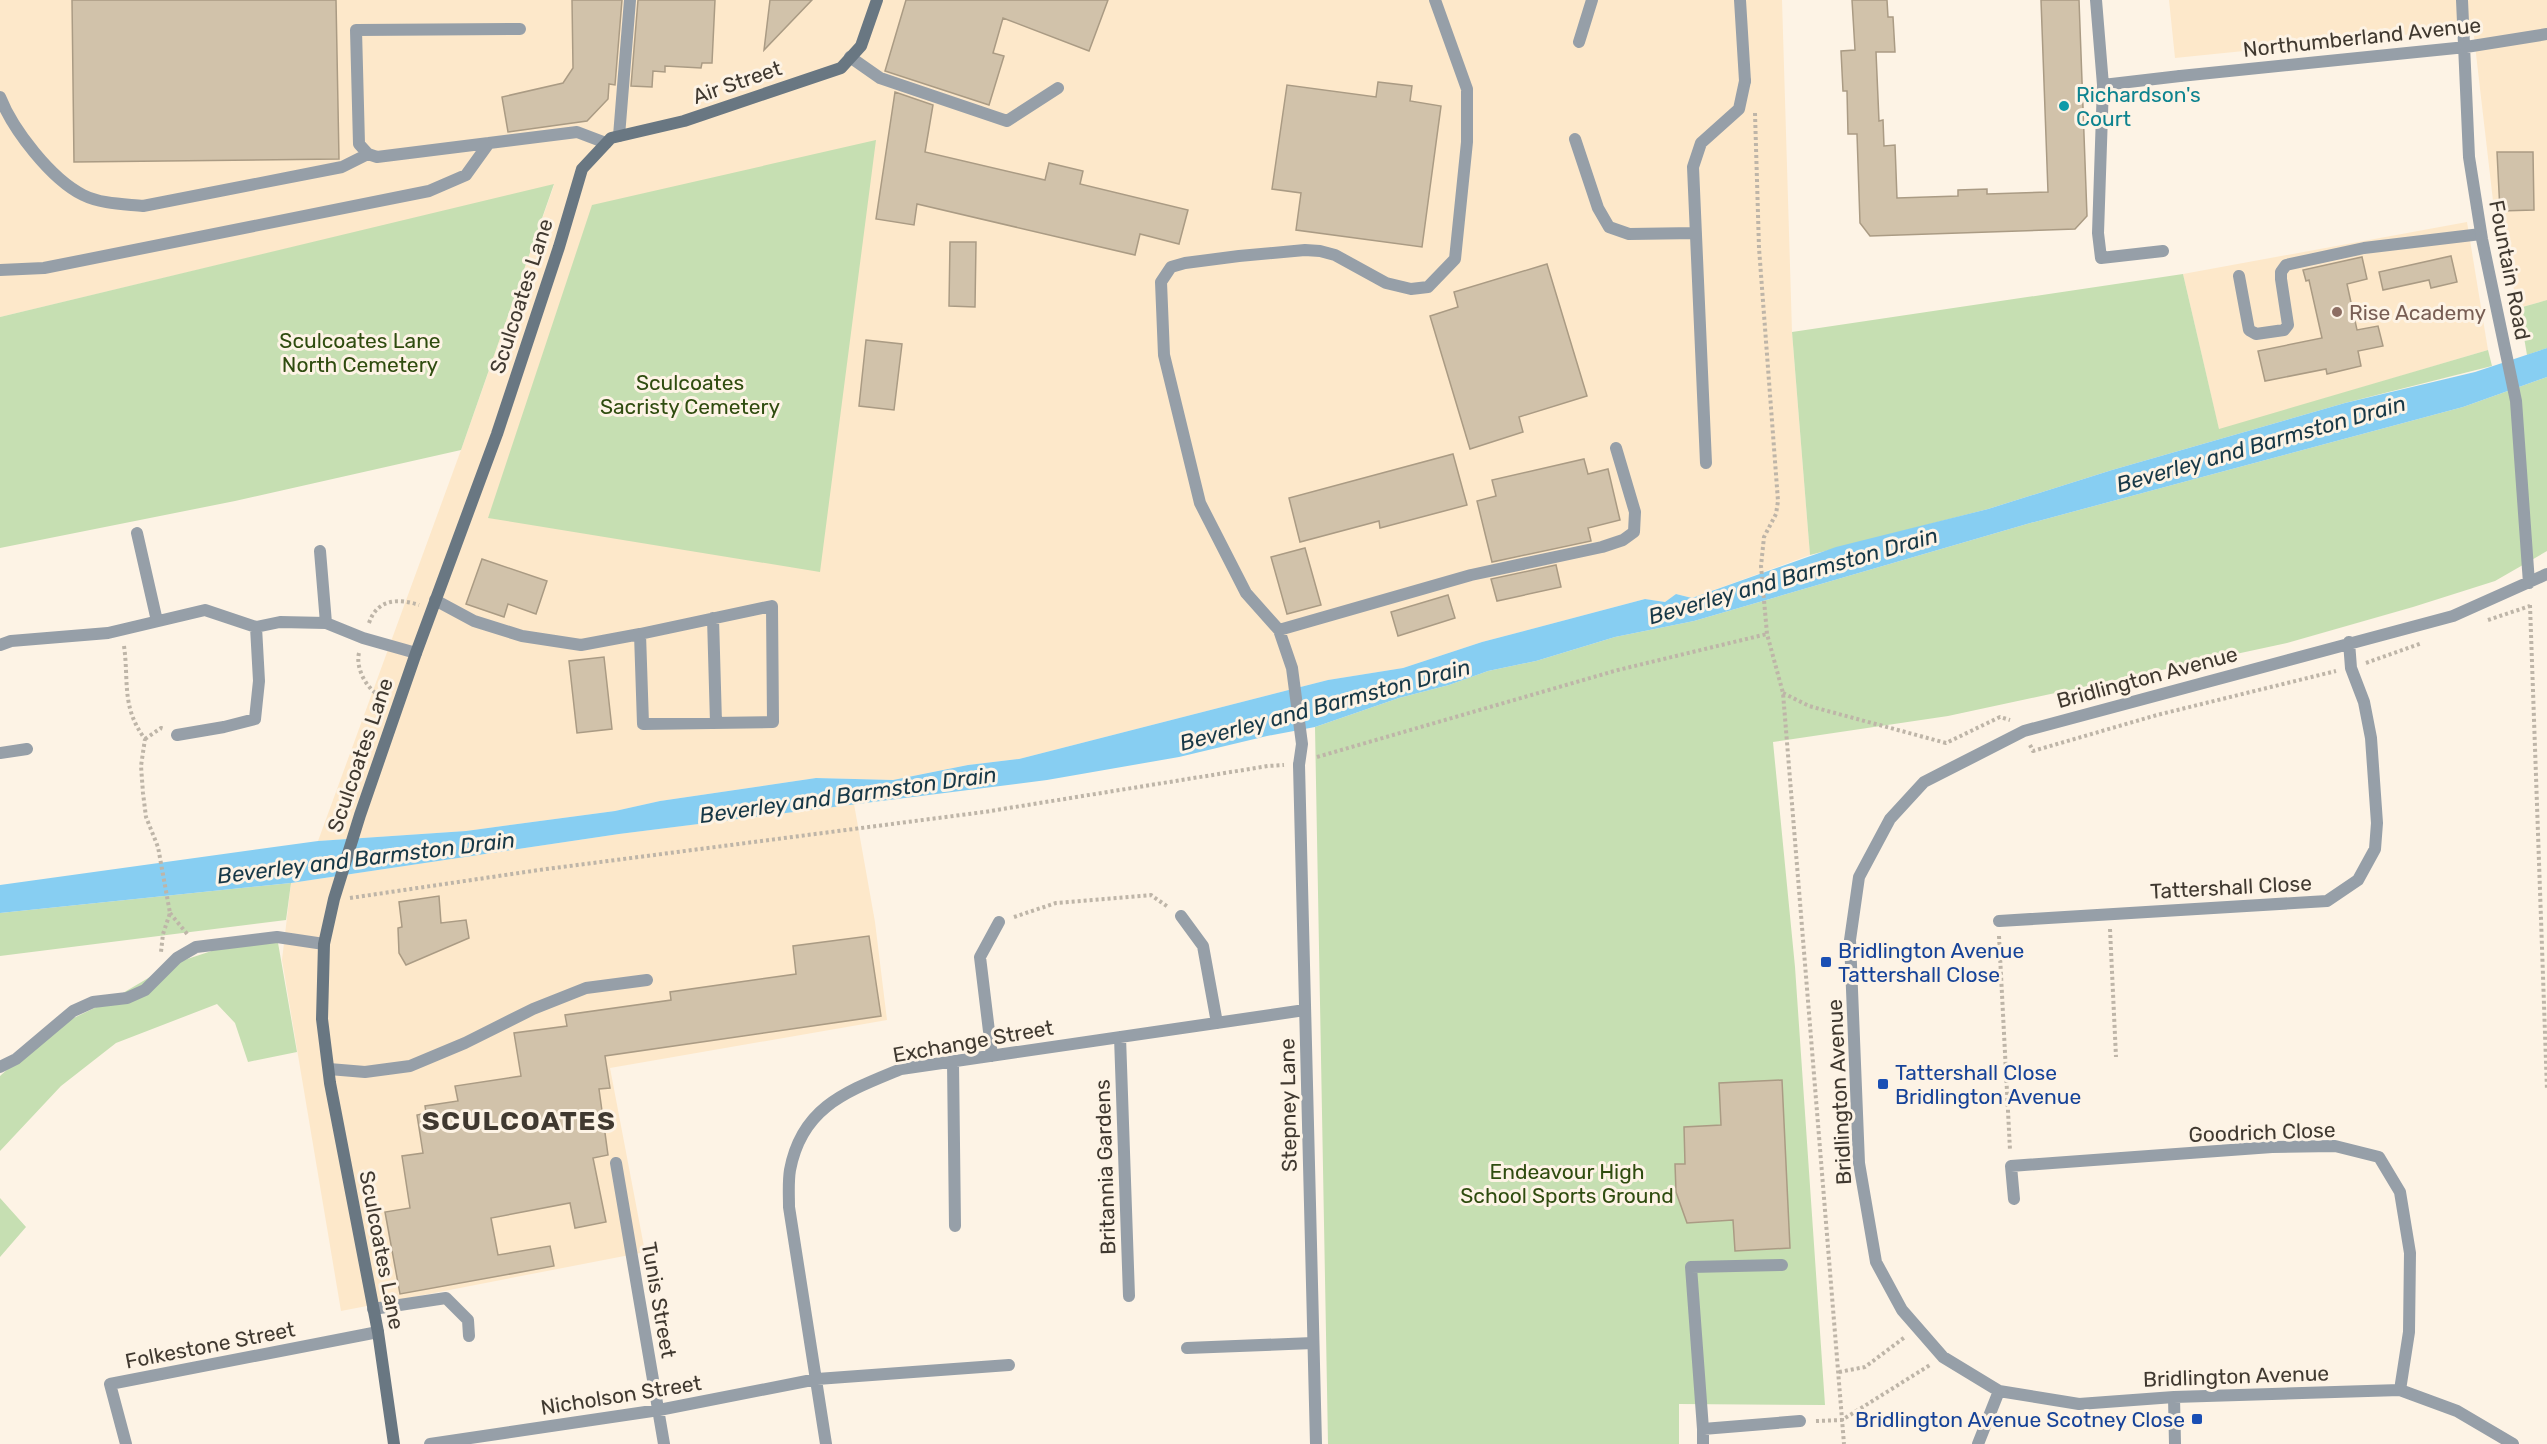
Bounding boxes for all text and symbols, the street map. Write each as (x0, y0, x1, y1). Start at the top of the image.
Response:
street label: Northumberland Avenue (2242, 12, 2482, 62)
street label: Air Street (689, 55, 785, 109)
place label: Richardson's Court (2076, 82, 2201, 131)
marker: Richardson's Court (2057, 99, 2071, 113)
street label: Fountain Road (2484, 198, 2536, 342)
street label: Sculcoates Lane (484, 215, 558, 377)
place label: Rise Academy (2349, 300, 2487, 325)
marker: Rise Academy (2330, 305, 2344, 319)
park label: Sculcoates Lane North Cemetery (279, 328, 441, 377)
park label: Sculcoates Sacristy Cemetery (600, 370, 780, 419)
water label: Beverley and Barmston Drain (2113, 390, 2409, 498)
water label: Beverley and Barmston Drain (1645, 522, 1941, 630)
street label: Bridlington Avenue (2054, 641, 2240, 713)
water label: Beverley and Barmston Drain (1177, 653, 1473, 757)
street label: Sculcoates Lane (322, 675, 398, 835)
water label: Beverley and Barmston Drain (698, 761, 998, 829)
water label: Beverley and Barmston Drain (216, 826, 516, 890)
street label: Tattershall Close (2149, 870, 2313, 904)
place label: Bridlington Avenue Tattershall Close (1838, 938, 2024, 987)
marker: Bridlington Avenue Tattershall Close (1819, 955, 1833, 969)
street label: Bridlington Avenue (1822, 998, 1856, 1186)
street label: Exchange Street (891, 1015, 1055, 1067)
street label: Stepney Lane (1274, 1038, 1302, 1172)
place label: Tattershall Close Bridlington Avenue (1895, 1060, 2081, 1109)
marker: Tattershall Close Bridlington Avenue (1876, 1077, 1890, 1091)
street label: Britannia Gardens (1089, 1079, 1121, 1255)
district label: SCULCOATES (422, 1105, 616, 1137)
street label: Goodrich Close (2188, 1117, 2336, 1147)
park label: Endeavour High School Sports Ground (1460, 1159, 1674, 1208)
street label: Sculcoates Lane (354, 1168, 410, 1332)
street label: Tunis Street (636, 1240, 682, 1360)
street label: Folkestone Street (123, 1316, 297, 1374)
street label: Bridlington Avenue (2143, 1360, 2329, 1392)
street label: Nicholson Street (539, 1370, 703, 1420)
place label: Bridlington Avenue Scotney Close (1855, 1407, 2185, 1432)
marker: Bridlington Avenue Scotney Close (2190, 1412, 2204, 1426)

